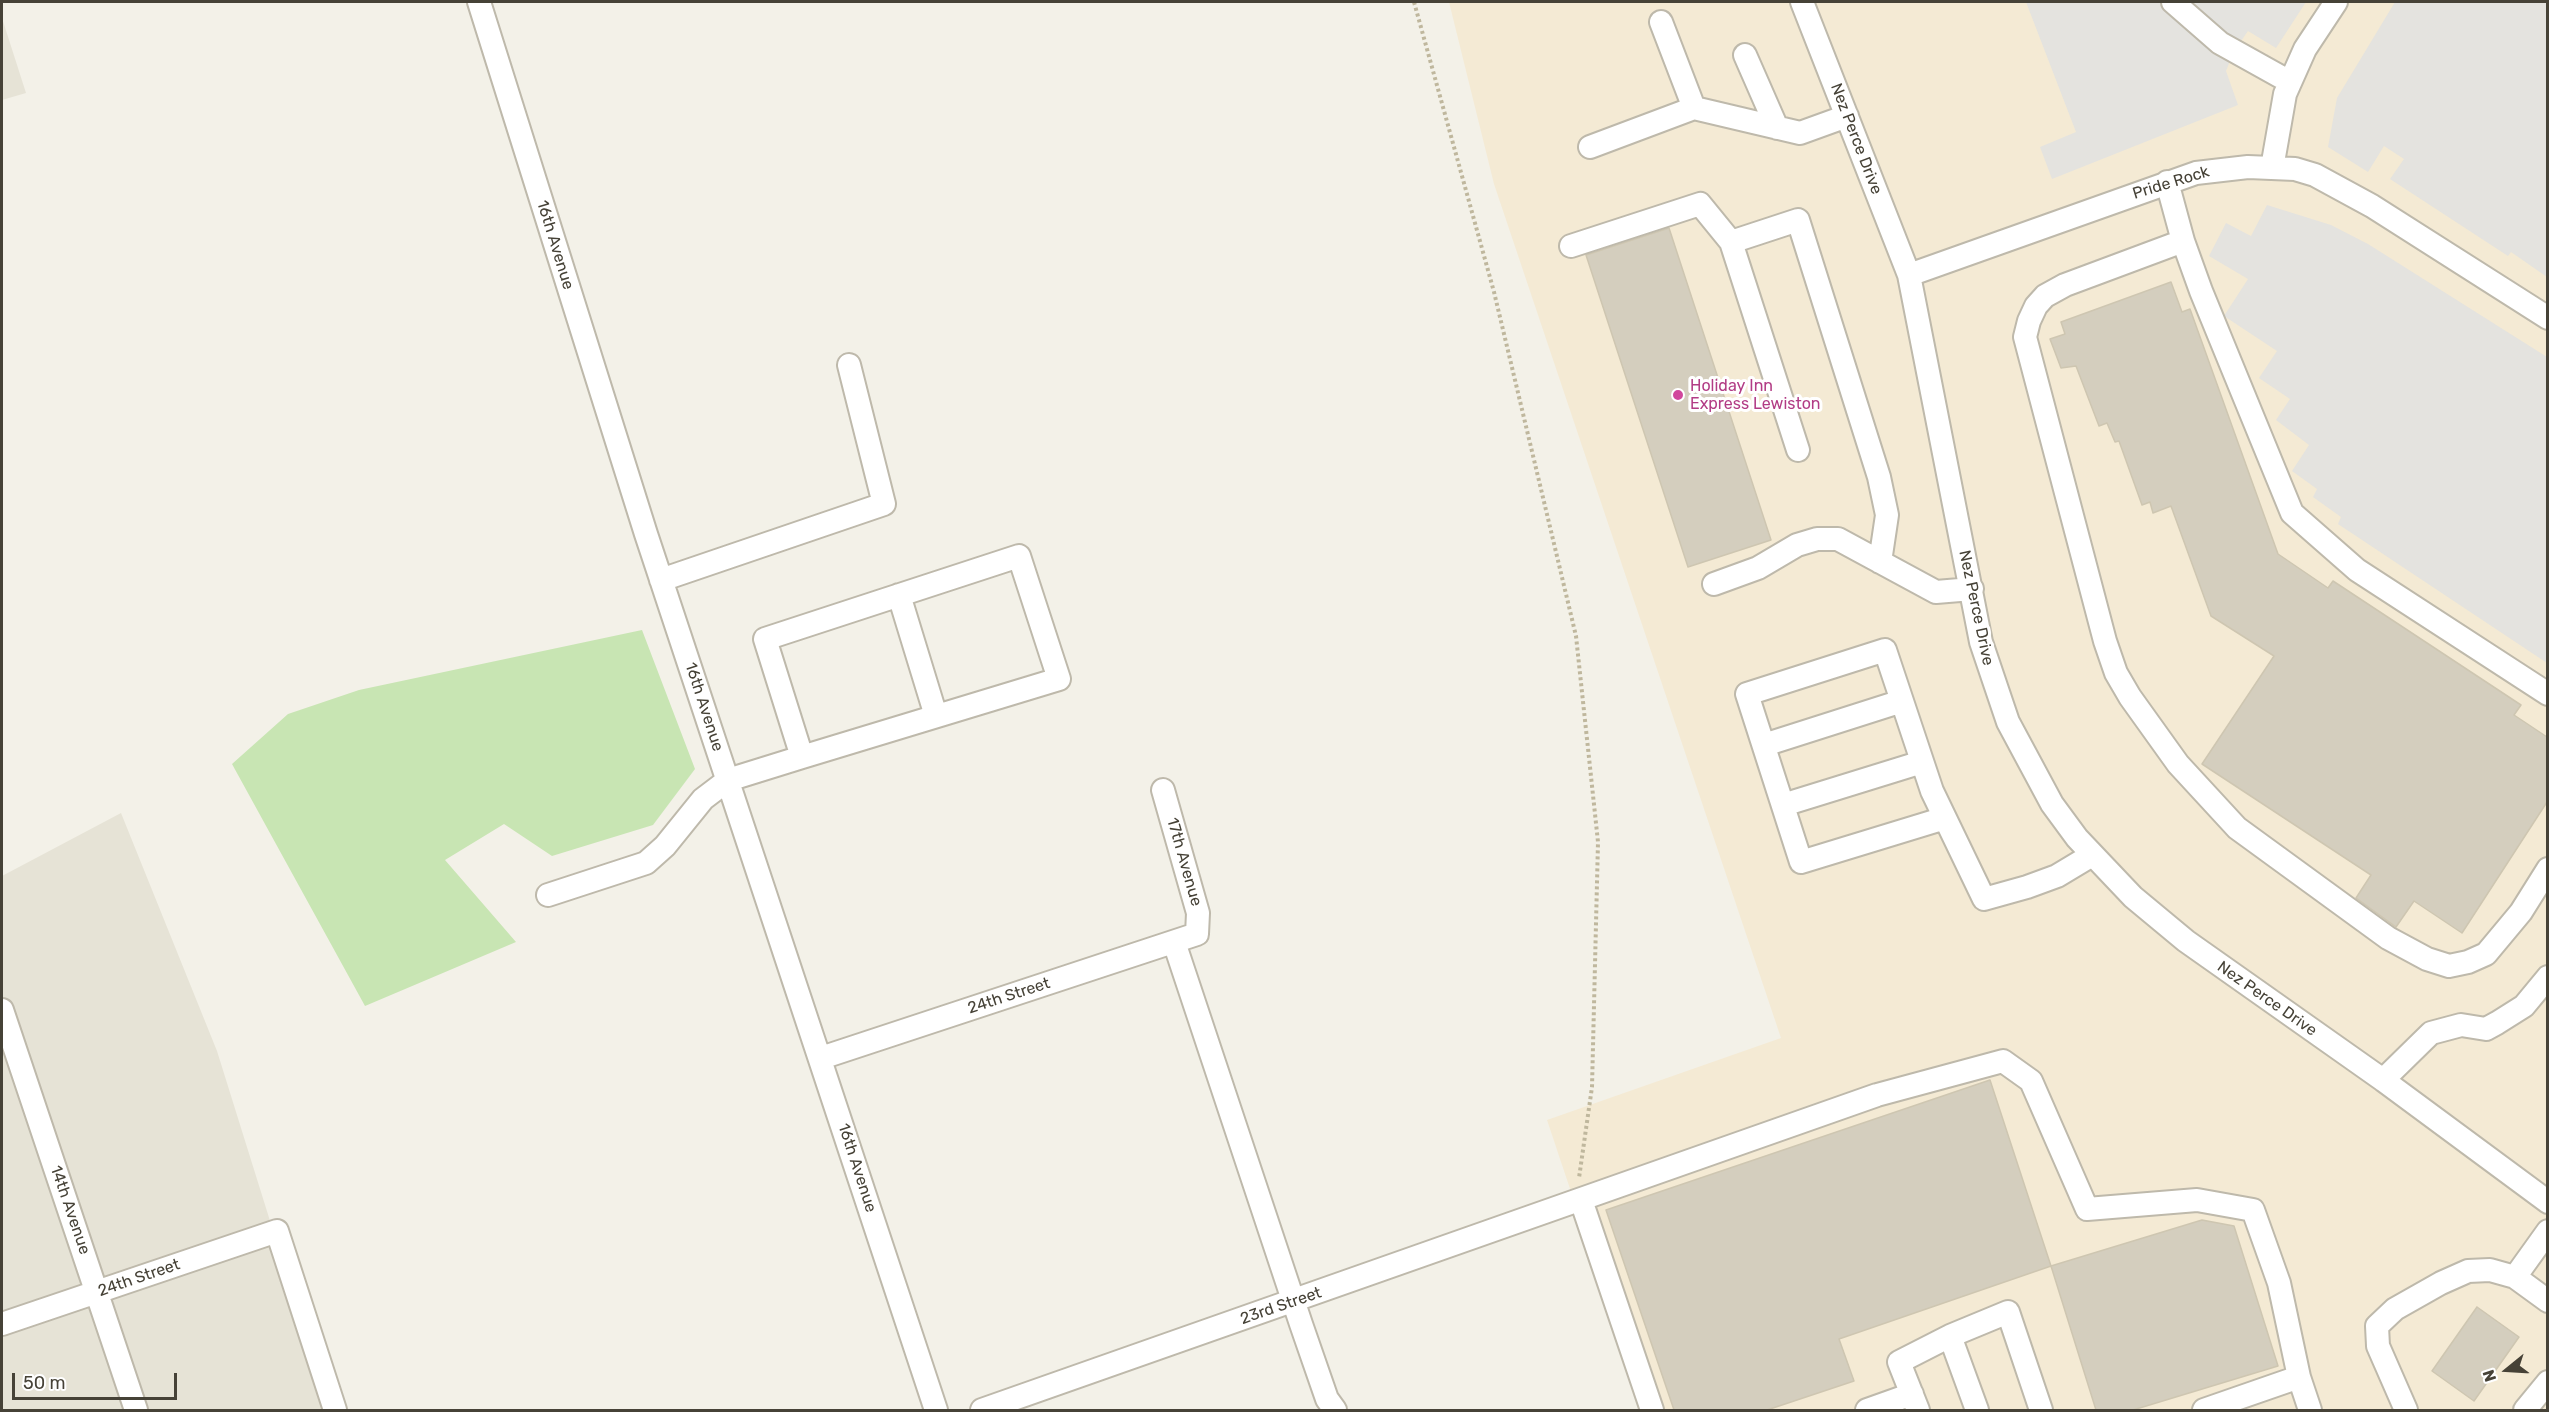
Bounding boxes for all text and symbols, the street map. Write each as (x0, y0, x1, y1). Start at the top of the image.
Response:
street label: Nez Perce Drive (1826, 81, 1886, 197)
street label: Pride Rock (2130, 162, 2212, 204)
street label: 16th Avenue (532, 198, 578, 292)
place label: Holiday Inn Express Lewiston (1690, 376, 1821, 414)
marker: Holiday Inn Express Lewiston (1671, 388, 1685, 402)
street label: Nez Perce Drive (1954, 549, 1998, 667)
street label: 16th Avenue (681, 660, 727, 754)
street label: 17th Avenue (1162, 816, 1206, 908)
street label: Nez Perce Drive (2213, 957, 2321, 1041)
street label: 24th Street (965, 974, 1053, 1018)
street label: 16th Avenue (834, 1121, 880, 1215)
street label: 14th Avenue (46, 1163, 94, 1257)
street label: 24th Street (96, 1255, 182, 1301)
street label: 23rd Street (1238, 1283, 1324, 1329)
north arrow (2477, 1340, 2537, 1400)
scale bar (15, 1361, 180, 1399)
text: N (2479, 1367, 2500, 1384)
text: 50 m (23, 1372, 66, 1394)

